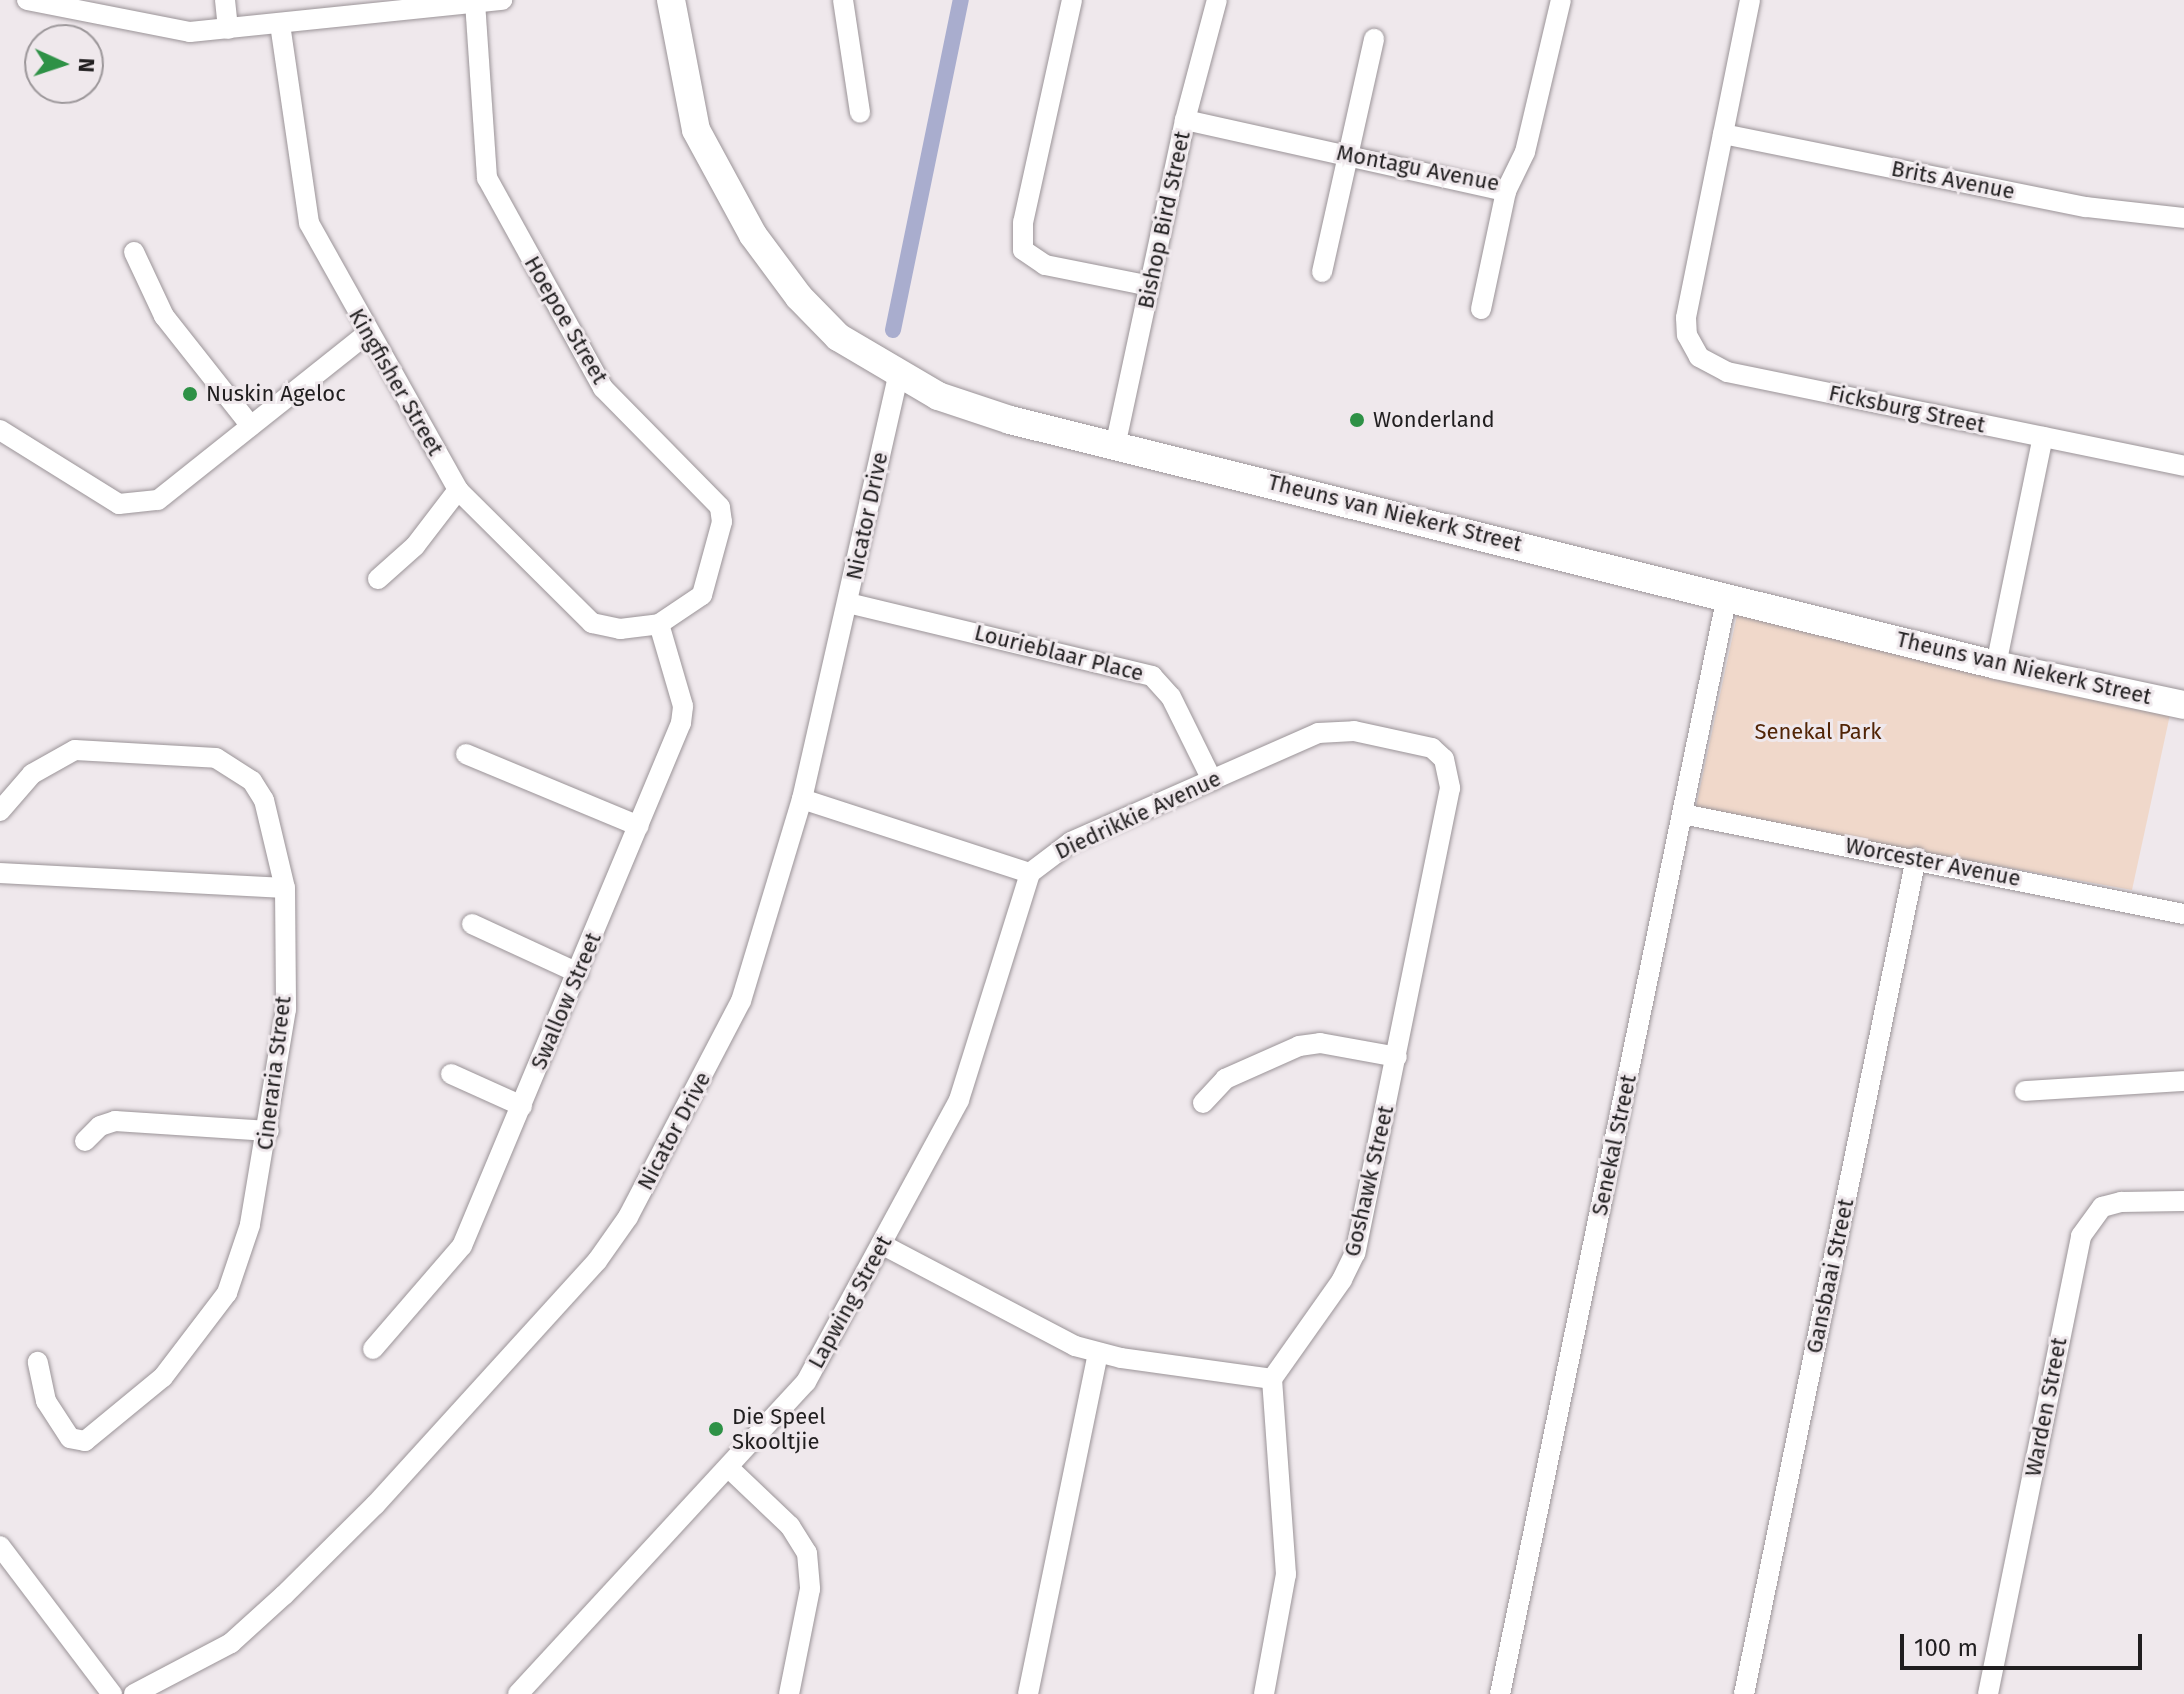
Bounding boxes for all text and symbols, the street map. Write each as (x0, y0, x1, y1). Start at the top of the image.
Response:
north arrow (24, 24, 104, 104)
text: N (73, 57, 100, 73)
street label: Bishop Bird Street (1132, 129, 1196, 311)
street label: Montagu Avenue (1334, 139, 1502, 197)
street label: Brits Avenue (1889, 155, 2017, 205)
street label: Hoepoe Street (519, 251, 613, 389)
street label: Kingfisher Street (343, 304, 449, 460)
street label: Ficksburg Street (1826, 380, 1988, 438)
place label: Nuskin Ageloc (206, 381, 346, 407)
marker: Nuskin Ageloc (181, 385, 199, 403)
place label: Wonderland (1373, 407, 1495, 433)
marker: Wonderland (1348, 411, 1366, 429)
street label: Nicator Drive (841, 450, 893, 582)
street label: Theuns van Niekerk Street (1265, 469, 1525, 557)
street label: Lourieblaar Place (972, 619, 1146, 687)
street label: Theuns van Niekerk Street (1894, 626, 2154, 710)
park label: Senekal Park (1754, 719, 1882, 745)
street label: Diedrikkie Avenue (1051, 765, 1225, 865)
street label: Worcester Avenue (1843, 832, 2023, 892)
street label: Swallow Street (525, 929, 607, 1073)
street label: Cineraria Street (251, 994, 297, 1152)
street label: Nicator Drive (632, 1067, 716, 1195)
street label: Senekal Street (1586, 1072, 1642, 1218)
street label: Goshawk Street (1339, 1103, 1399, 1259)
street label: Gansbaai Street (1801, 1196, 1859, 1356)
street label: Lapwing Street (803, 1231, 897, 1373)
street label: Warden Street (2020, 1335, 2072, 1479)
place label: Die Speel Skooltjie (732, 1403, 826, 1454)
marker: Die Speel Skooltjie (707, 1420, 725, 1438)
scale bar (1904, 1618, 2146, 1668)
text: 100 m (1914, 1634, 1978, 1662)

